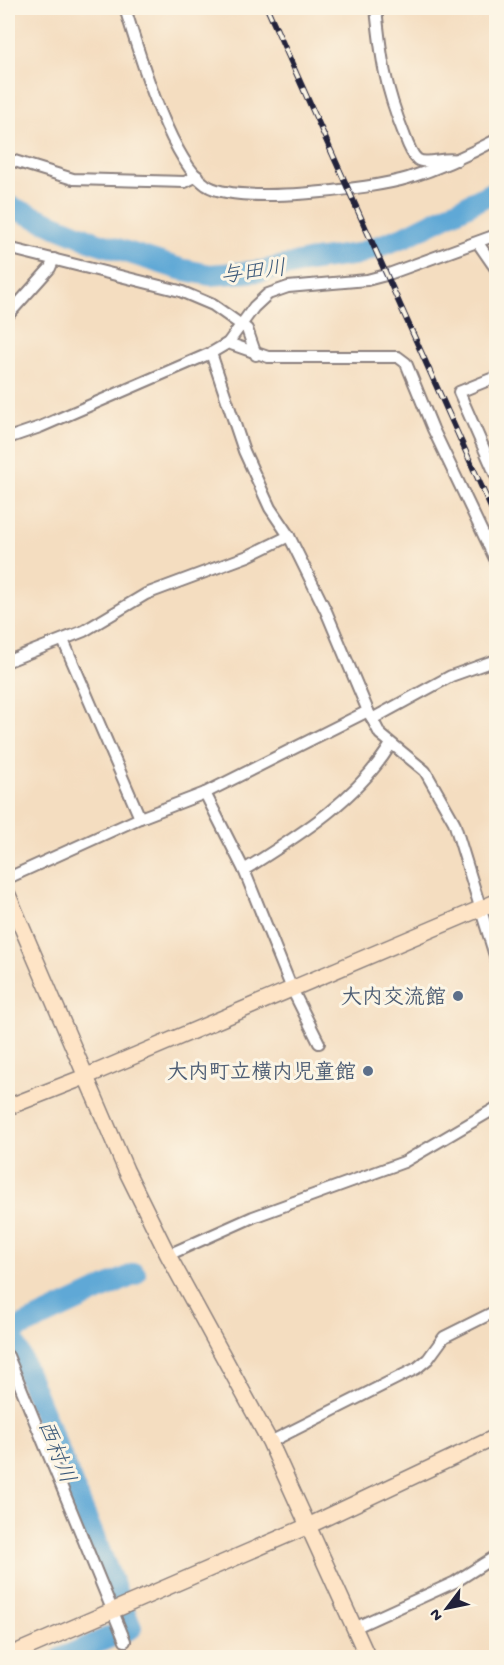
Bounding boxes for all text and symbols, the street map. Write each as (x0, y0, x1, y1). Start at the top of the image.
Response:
water label: 与田川 (219, 256, 288, 291)
place label: 大内交流館 (341, 986, 446, 1012)
marker: 大内交流館 (451, 989, 465, 1003)
place label: 大内町立横内児童館 (167, 1060, 356, 1087)
marker: 大内町立横内児童館 (361, 1064, 375, 1078)
water label: 西村川 (30, 1417, 79, 1488)
north arrow (417, 1578, 477, 1638)
text: N (426, 1604, 448, 1624)

